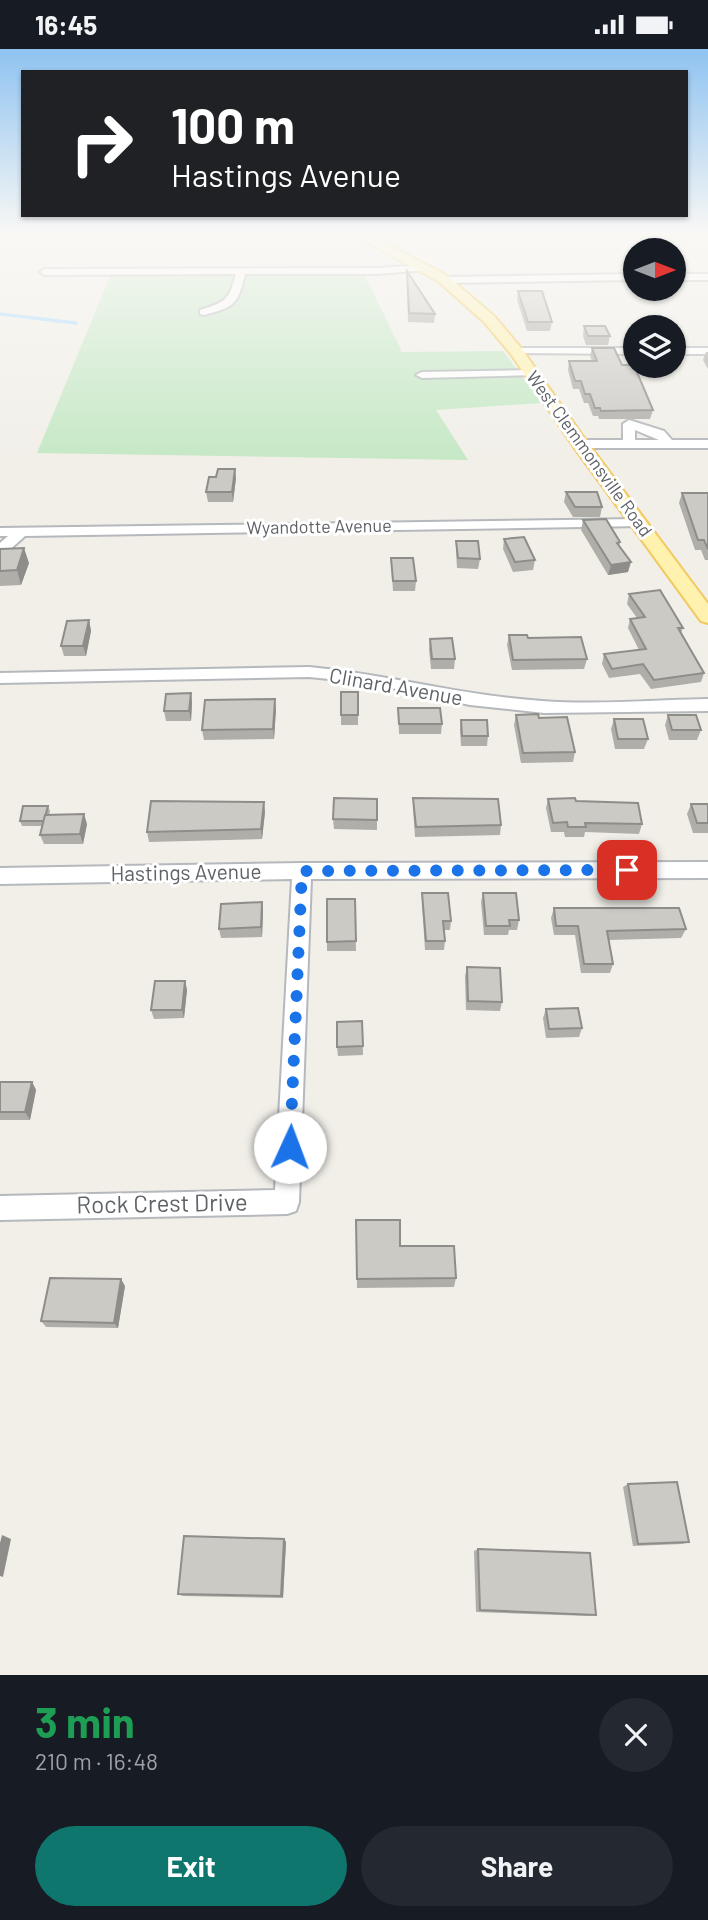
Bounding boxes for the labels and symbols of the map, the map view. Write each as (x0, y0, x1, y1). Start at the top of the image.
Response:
north arrow (623, 238, 686, 301)
street label: West Clemmonsville Road (522, 366, 657, 541)
street label: Wyandotte Avenue (246, 514, 392, 538)
street label: Clinard Avenue (328, 661, 465, 710)
pin (597, 840, 657, 900)
street label: Hastings Avenue (110, 858, 262, 885)
position arrow (253, 1110, 327, 1184)
street label: Rock Crest Drive (76, 1187, 248, 1218)

